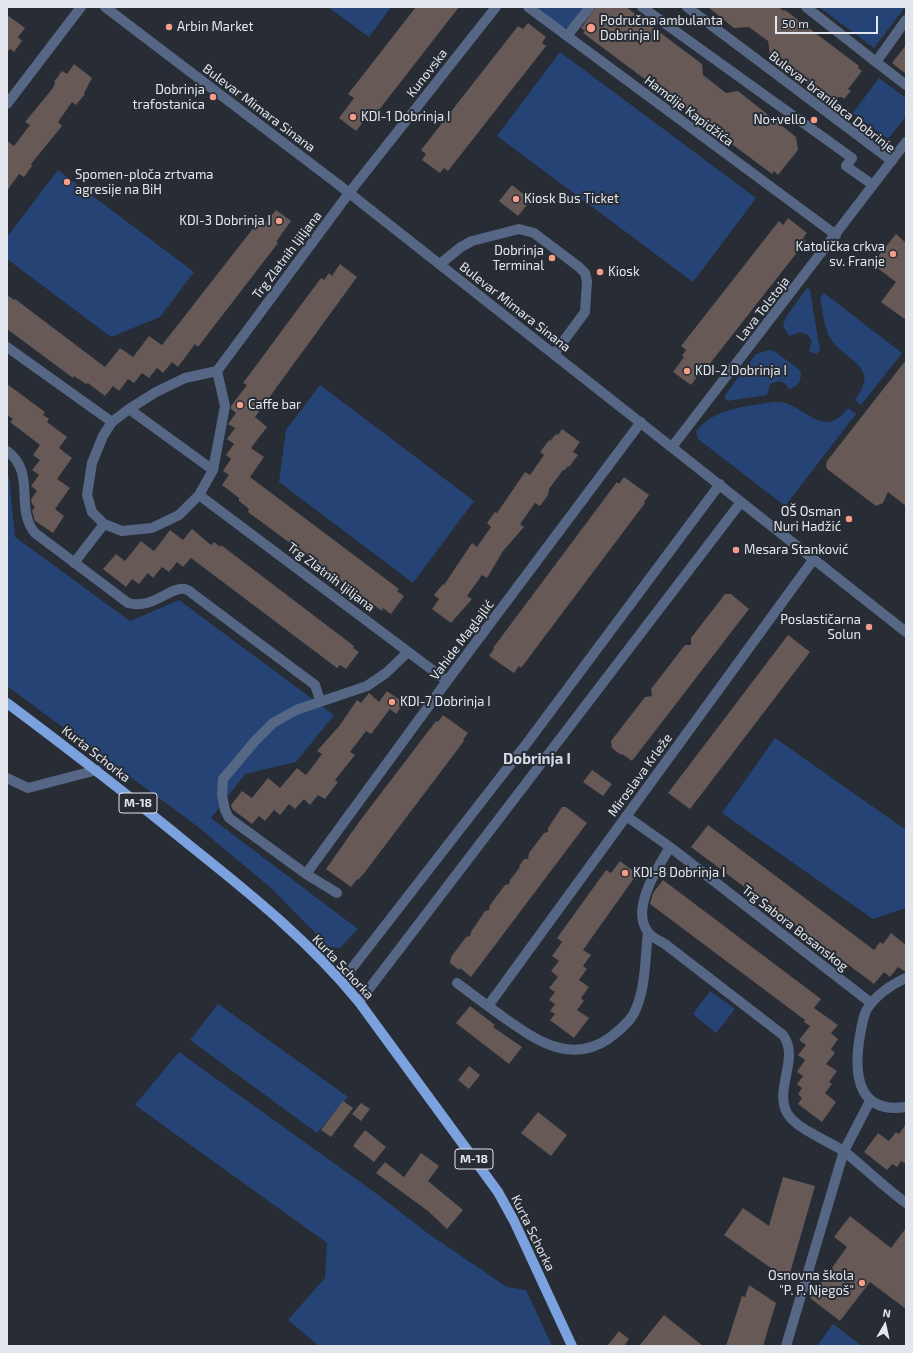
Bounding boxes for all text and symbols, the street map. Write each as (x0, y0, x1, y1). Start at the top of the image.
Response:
scale bar (777, 8, 880, 34)
place label: Područna ambulanta Dobrinja II (600, 13, 723, 44)
text: 50 m (782, 16, 809, 30)
place label: Arbin Market (177, 19, 253, 35)
marker: Arbin Market (164, 22, 174, 32)
marker: Područna ambulanta Dobrinja II (585, 22, 597, 34)
street label: Kunovska (403, 46, 451, 100)
street label: Bulevar branilaca Dobrinje (766, 48, 898, 156)
street label: Bulevar Mimara Sinana (200, 61, 318, 155)
street label: Hamdije Kapidžića (641, 72, 737, 150)
place label: Dobrinja trafostanica (133, 82, 205, 113)
marker: Dobrinja trafostanica (208, 92, 218, 102)
place label: KDI-1 Dobrinja I (361, 109, 450, 125)
marker: KDI-1 Dobrinja I (348, 112, 358, 122)
place label: No+vello (753, 112, 806, 128)
marker: No+vello (809, 115, 819, 125)
place label: Spomen-ploča zrtvama agresije na BiH (75, 167, 213, 198)
marker: Spomen-ploča zrtvama agresije na BiH (62, 177, 72, 187)
place label: Kiosk Bus Ticket (524, 191, 619, 207)
marker: Kiosk Bus Ticket (511, 194, 521, 204)
street label: Trg Zlatnih ljiljana (249, 208, 325, 302)
place label: KDI-3 Dobrinja I (179, 213, 271, 229)
marker: KDI-3 Dobrinja I (274, 216, 284, 226)
place label: Katolička crkva sv. Franje (796, 239, 885, 270)
place label: Dobrinja Terminal (493, 243, 544, 274)
marker: Katolička crkva sv. Franje (888, 249, 898, 259)
marker: Dobrinja Terminal (547, 253, 557, 263)
street label: Bulevar Mimara Sinana (456, 259, 574, 355)
place label: Kiosk (608, 264, 640, 280)
marker: Kiosk (595, 267, 605, 277)
street label: Lava Tolstoja (733, 274, 793, 344)
place label: KDI-2 Dobrinja I (695, 363, 787, 379)
marker: KDI-2 Dobrinja I (682, 366, 692, 376)
place label: Caffe bar (248, 397, 301, 413)
marker: Caffe bar (235, 400, 245, 410)
place label: OŠ Osman Nuri Hadžić (774, 504, 841, 535)
marker: OŠ Osman Nuri Hadžić (844, 514, 854, 524)
street label: Trg Zlatnih ljiljana (284, 539, 378, 615)
place label: Mesara Stanković (744, 542, 848, 558)
marker: Mesara Stanković (731, 545, 741, 555)
street label: Vahide Maglajlić (427, 597, 497, 683)
place label: Poslastičarna Solun (780, 612, 861, 643)
marker: Poslastičarna Solun (864, 622, 874, 632)
place label: KDI-7 Dobrinja I (400, 694, 491, 710)
marker: KDI-7 Dobrinja I (387, 697, 397, 707)
street label: Kurta Schorka (59, 722, 133, 786)
street label: Miroslava Krleže (605, 730, 675, 820)
district label: Dobrinja I (503, 750, 571, 768)
road number: M-18 (119, 793, 157, 813)
place label: KDI-8 Dobrinja I (633, 865, 725, 881)
marker: KDI-8 Dobrinja I (620, 868, 630, 878)
street label: Trg Sabora Bosanskog (739, 882, 851, 974)
street label: Kurta Schorka (309, 931, 377, 1003)
road number: M-18 (455, 1149, 493, 1169)
street label: Kurta Schorka (508, 1192, 558, 1274)
place label: Osnovna škola "P. P. Njegoš" (768, 1268, 854, 1299)
marker: Osnovna škola "P. P. Njegoš" (857, 1278, 867, 1288)
north arrow (865, 1305, 905, 1345)
text: N (882, 1306, 892, 1320)

